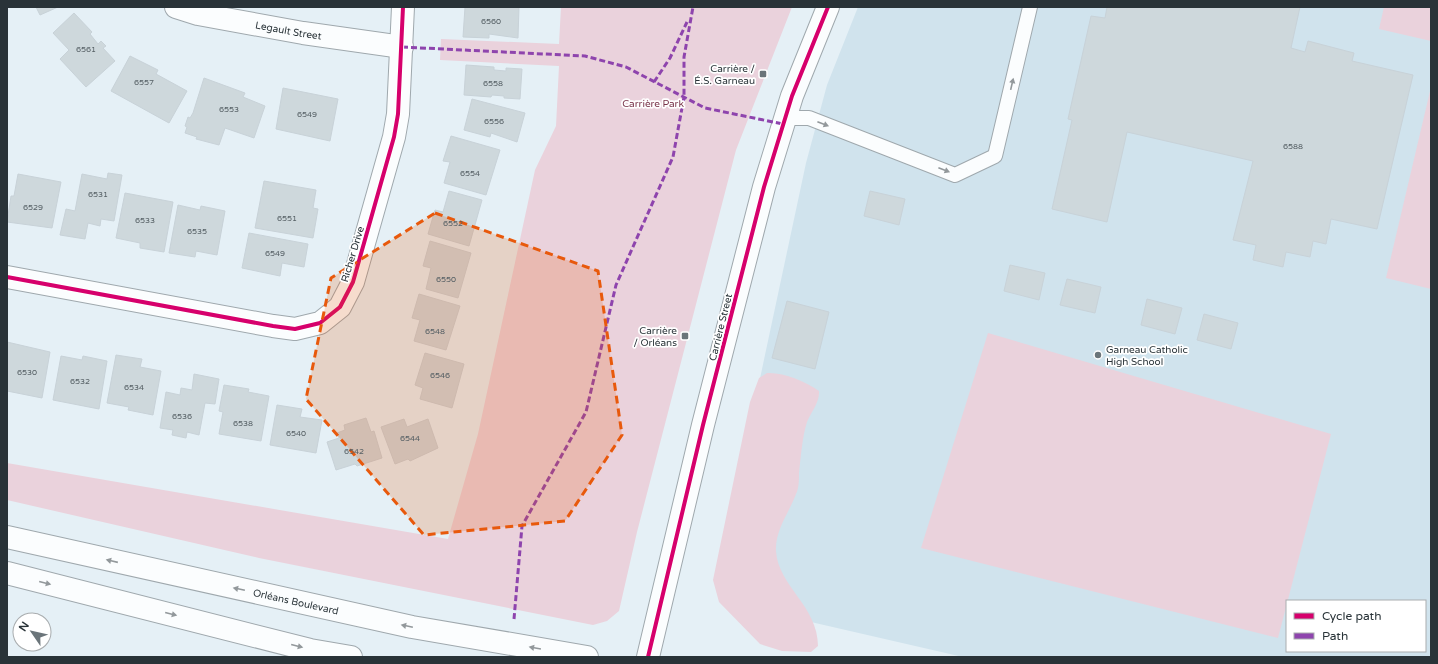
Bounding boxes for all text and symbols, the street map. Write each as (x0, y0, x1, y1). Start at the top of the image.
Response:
house number: 6560 (481, 17, 501, 26)
street label: Legault Street (254, 19, 322, 43)
house number: 6561 (76, 45, 96, 54)
place label: Carrière / É.S. Garneau (694, 63, 755, 87)
marker: Carrière / É.S. Garneau (758, 69, 768, 79)
house number: 6557 (134, 78, 154, 87)
one-way arrow (1009, 78, 1015, 90)
house number: 6558 (483, 79, 503, 88)
park label: Carrière Park (622, 98, 684, 110)
house number: 6553 (219, 105, 239, 114)
house number: 6549 (297, 110, 317, 119)
house number: 6556 (484, 117, 504, 126)
one-way arrow (817, 121, 829, 127)
house number: 6588 (1283, 142, 1303, 151)
one-way arrow (938, 168, 950, 174)
house number: 6554 (460, 169, 480, 178)
house number: 6531 (88, 190, 108, 199)
house number: 6529 (23, 203, 43, 212)
house number: 6551 (277, 214, 297, 223)
house number: 6533 (135, 216, 155, 225)
house number: 6552 (443, 219, 463, 228)
street label: Richer Drive (339, 225, 367, 284)
house number: 6535 (187, 227, 207, 236)
house number: 6549 (265, 249, 285, 258)
house number: 6550 (436, 275, 456, 284)
street label: Carrière Street (707, 292, 735, 362)
place label: Carrière / Orléans (633, 325, 677, 349)
house number: 6548 (425, 327, 445, 336)
marker: Carrière / Orléans (680, 331, 690, 341)
place label: Garneau Catholic High School (1106, 344, 1188, 368)
marker: Garneau Catholic High School (1093, 350, 1103, 360)
house number: 6530 (17, 368, 37, 377)
house number: 6546 (430, 371, 450, 380)
house number: 6532 (70, 377, 90, 386)
house number: 6534 (124, 383, 144, 392)
house number: 6536 (172, 412, 192, 421)
house number: 6538 (233, 419, 253, 428)
house number: 6540 (286, 429, 306, 438)
house number: 6544 (400, 434, 420, 443)
house number: 6542 (344, 447, 364, 456)
one-way arrow (106, 557, 118, 563)
one-way arrow (39, 580, 51, 586)
one-way arrow (233, 586, 245, 592)
street label: Orléans Boulevard (252, 587, 340, 618)
legend (1286, 600, 1426, 652)
text: Cycle path (1322, 609, 1381, 623)
north arrow (12, 612, 52, 652)
one-way arrow (165, 612, 177, 618)
text: N (16, 619, 32, 634)
one-way arrow (401, 622, 413, 628)
text: Path (1322, 629, 1348, 643)
one-way arrow (291, 643, 303, 649)
one-way arrow (529, 645, 541, 651)

